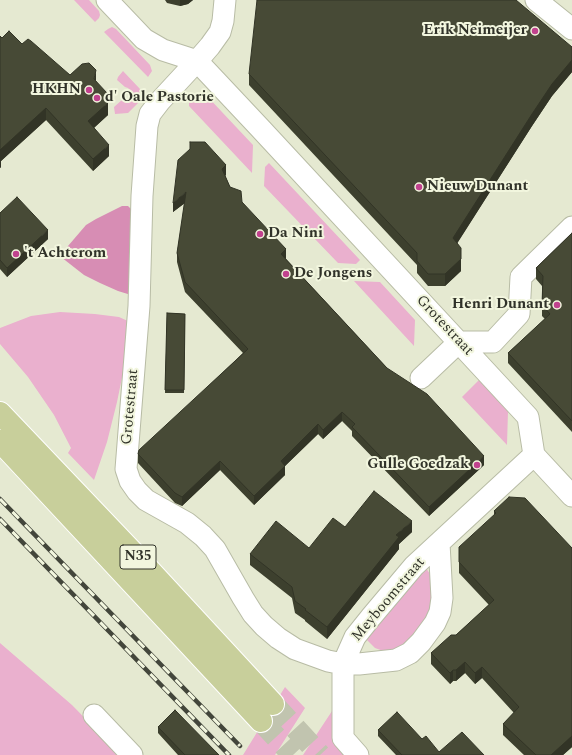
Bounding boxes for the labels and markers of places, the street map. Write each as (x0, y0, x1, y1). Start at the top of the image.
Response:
place label: Erik Neimeijer (423, 22, 527, 40)
marker: Erik Neimeijer (530, 26, 540, 36)
place label: HKHN (32, 81, 81, 99)
marker: HKHN (84, 85, 94, 95)
place label: d' Oale Pastorie (105, 89, 214, 107)
marker: d' Oale Pastorie (92, 93, 102, 103)
place label: Nieuw Dunant (427, 178, 528, 196)
marker: Nieuw Dunant (414, 182, 424, 192)
place label: Da Nini (268, 225, 323, 243)
marker: Da Nini (255, 229, 265, 239)
place label: 't Achterom (24, 245, 106, 263)
marker: 't Achterom (11, 249, 21, 259)
place label: De Jongens (294, 265, 372, 283)
marker: De Jongens (281, 269, 291, 279)
place label: Henri Dunant (452, 296, 549, 314)
marker: Henri Dunant (552, 300, 562, 310)
place label: Gulle Goedzak (367, 456, 469, 474)
marker: Gulle Goedzak (472, 460, 482, 470)

